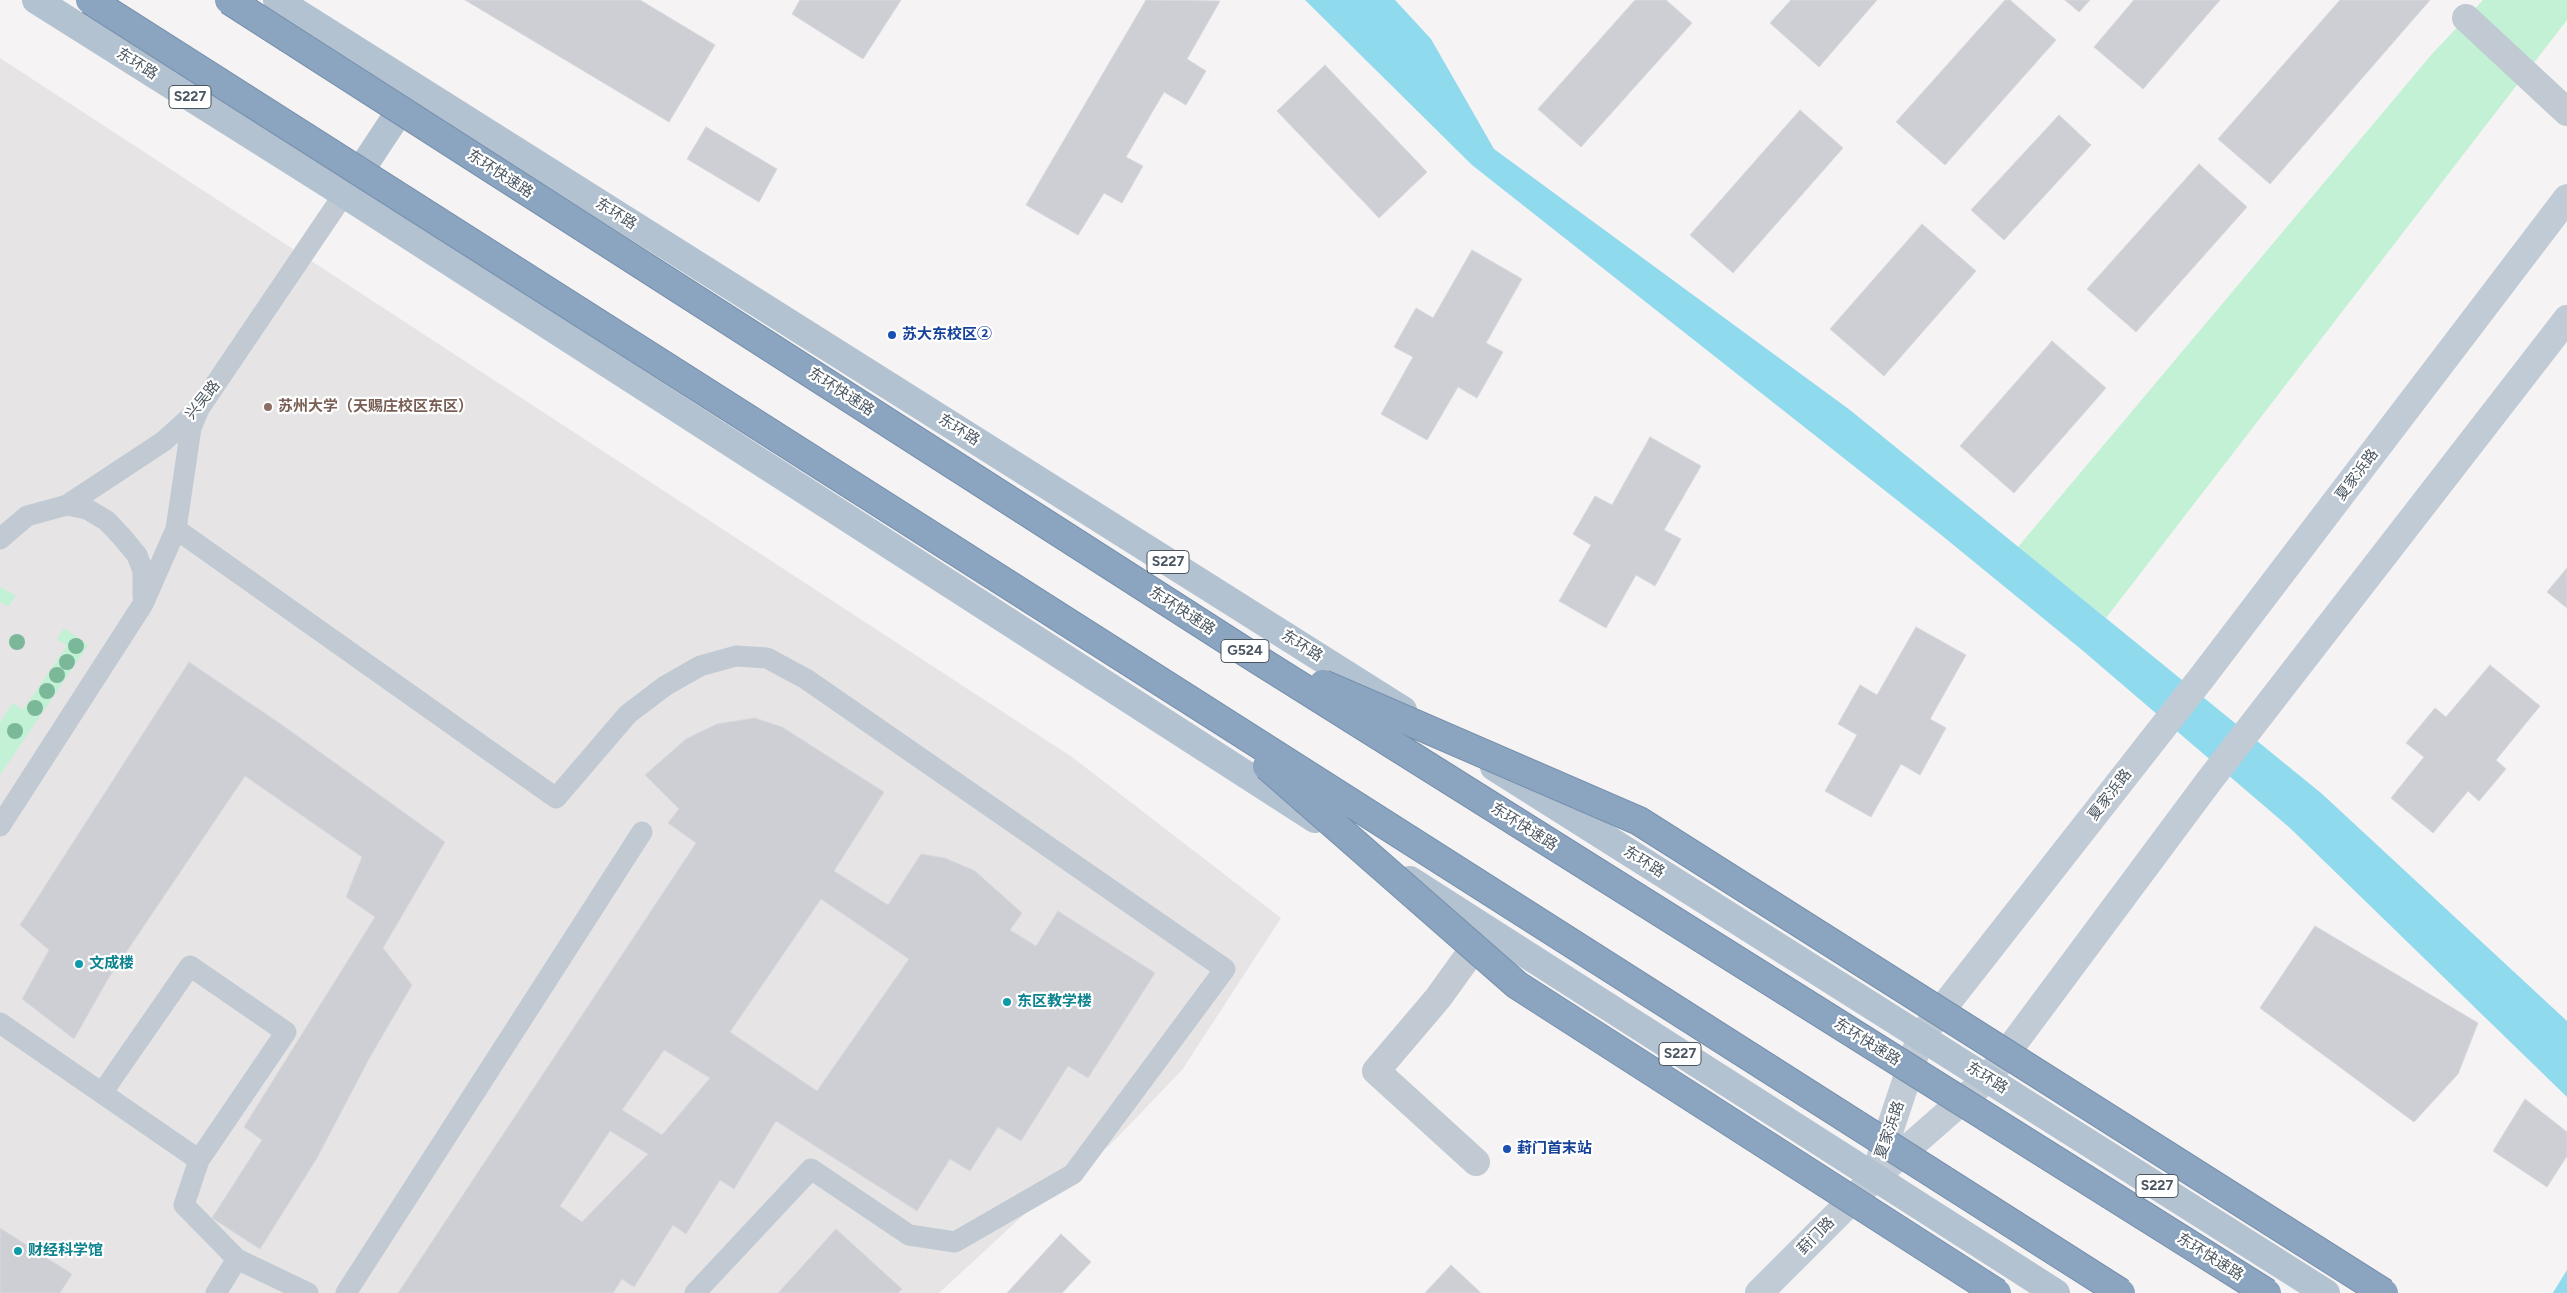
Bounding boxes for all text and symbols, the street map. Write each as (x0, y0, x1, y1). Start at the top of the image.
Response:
street label: 东环路 (113, 44, 161, 84)
road number: S227 (169, 85, 211, 108)
street label: 东环快速路 (464, 146, 536, 202)
street label: 东环路 (592, 194, 640, 234)
place label: 苏大东校区② (902, 326, 992, 344)
marker: 苏大东校区② (886, 329, 898, 341)
street label: 东环快速路 (805, 364, 877, 420)
street label: 兴吴路 (182, 377, 224, 423)
place label: 苏州大学（天赐庄校区东区） (278, 398, 473, 416)
marker: 苏州大学（天赐庄校区东区） (262, 401, 274, 413)
street label: 东环路 (935, 410, 983, 450)
street label: 夏家浜路 (2332, 446, 2382, 504)
road number: S227 (1147, 550, 1189, 574)
street label: 东环快速路 (1146, 583, 1218, 639)
street label: 东环路 (1278, 626, 1326, 666)
road number: G524 (1221, 640, 1269, 662)
street label: 夏家浜路 (2084, 766, 2136, 824)
street label: 东环快速路 (1487, 799, 1561, 855)
street label: 东环路 (1620, 842, 1668, 882)
place label: 文成楼 (89, 955, 134, 973)
marker: 文成楼 (73, 958, 85, 970)
place label: 东区教学楼 (1017, 993, 1092, 1011)
marker: 东区教学楼 (1001, 996, 1013, 1008)
street label: 东环快速路 (1830, 1014, 1904, 1070)
road number: S227 (1659, 1042, 1701, 1066)
street label: 东环路 (1963, 1058, 2011, 1098)
street label: 夏家浜路 (1872, 1099, 1908, 1161)
place label: 葑门首末站 (1517, 1140, 1592, 1158)
marker: 葑门首末站 (1501, 1143, 1513, 1155)
road number: S227 (2136, 1174, 2178, 1198)
street label: 葑门路 (1794, 1214, 1838, 1258)
street label: 东环快速路 (2173, 1229, 2247, 1285)
place label: 财经科学馆 (28, 1242, 103, 1260)
marker: 财经科学馆 (12, 1245, 24, 1257)

